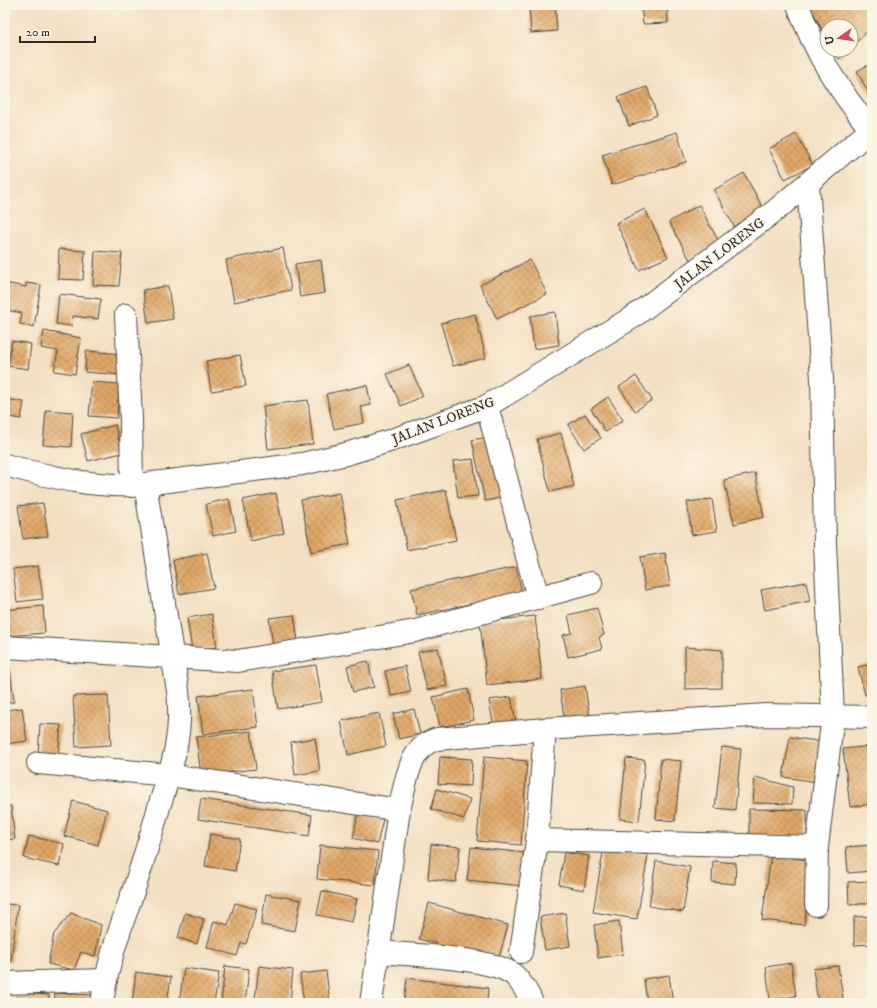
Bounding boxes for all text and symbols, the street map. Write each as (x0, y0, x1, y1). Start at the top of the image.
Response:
scale bar (20, 18, 95, 44)
north arrow (819, 18, 859, 58)
text: 20 m (26, 25, 50, 40)
text: U (822, 34, 838, 46)
street label: JALAN LORENG (669, 214, 768, 295)
street label: JALAN LORENG (388, 393, 497, 449)

